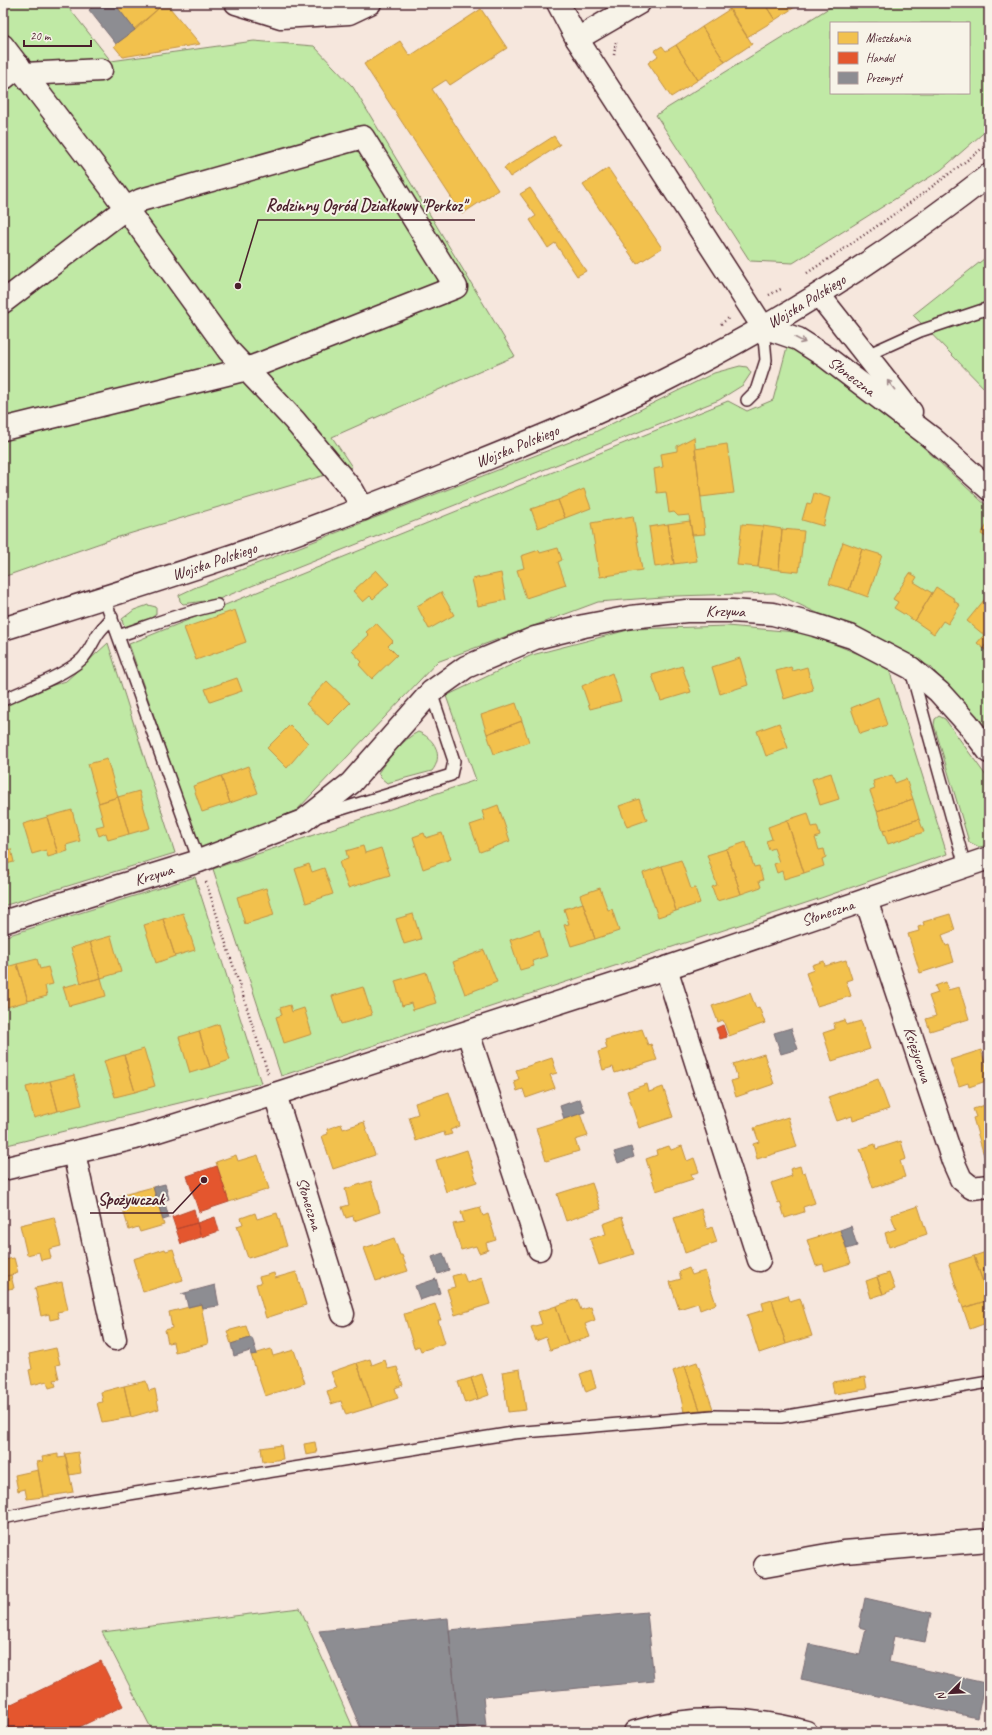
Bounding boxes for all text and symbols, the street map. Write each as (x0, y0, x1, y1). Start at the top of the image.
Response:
scale bar (24, 22, 91, 48)
legend (830, 22, 970, 94)
text: 20 m (30, 28, 52, 44)
text: Mieszkania (866, 30, 912, 46)
text: Handel (866, 50, 896, 66)
text: Przemysł (866, 70, 903, 86)
callout: Rodzinny Ogród Działkowy "Perkoz" (258, 191, 475, 220)
text: Rodzinny Ogród Działkowy "Perkoz" (266, 195, 470, 216)
street label: Wojska Polskiego (764, 269, 851, 333)
one-way arrow (794, 337, 806, 345)
street label: Słoneczna (824, 352, 880, 402)
one-way arrow (886, 380, 895, 391)
street label: Wojska Polskiego (473, 420, 563, 472)
street label: Wojska Polskiego (170, 538, 261, 585)
street label: Krzywa (706, 601, 747, 622)
street label: Krzywa (132, 859, 177, 890)
street label: Słoneczna (799, 894, 858, 931)
street label: Księżycowa (899, 1024, 937, 1087)
street label: Słoneczna (291, 1175, 327, 1234)
callout: Spożywczak (90, 1184, 173, 1213)
text: Spożywczak (98, 1189, 166, 1210)
north arrow (930, 1673, 970, 1713)
text: N (932, 1689, 949, 1703)

